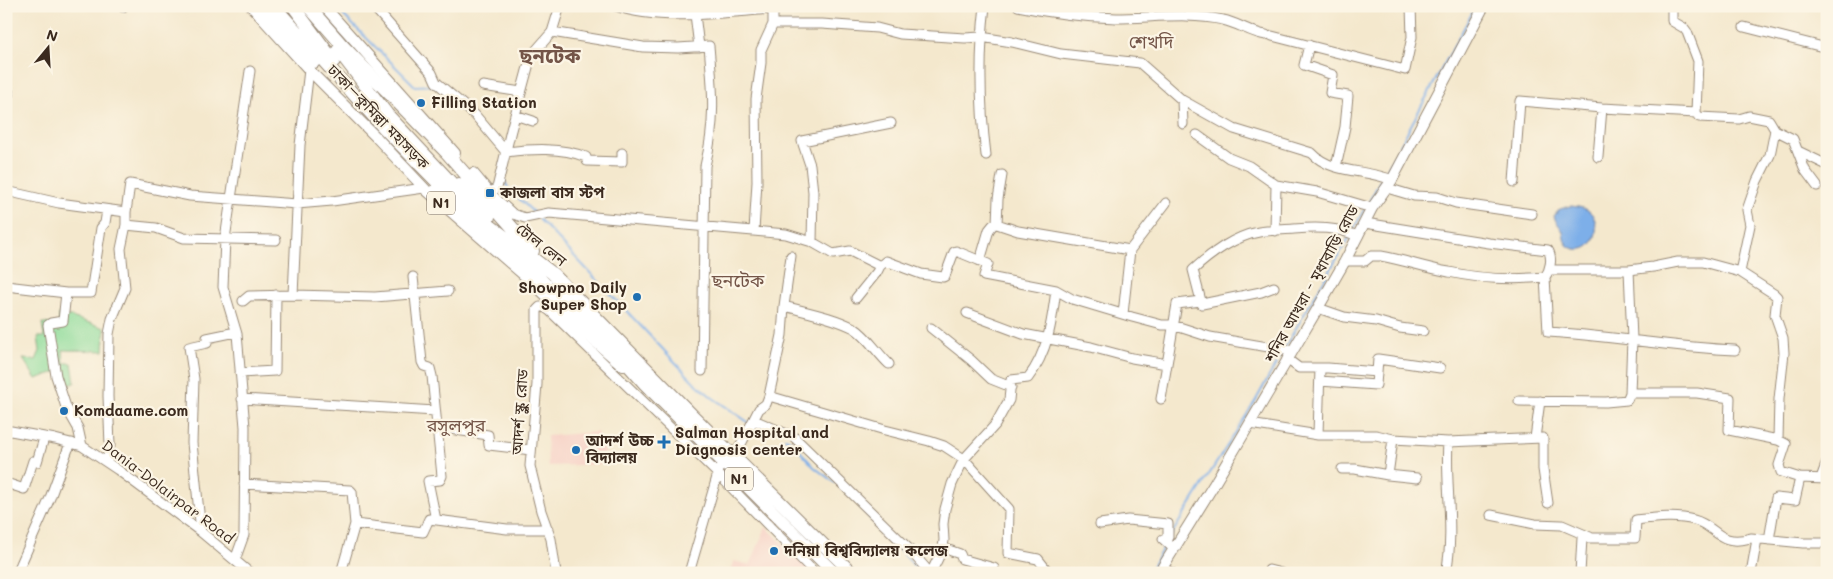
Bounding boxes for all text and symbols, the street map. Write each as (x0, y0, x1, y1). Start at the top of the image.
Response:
north arrow (22, 22, 72, 72)
text: N (44, 24, 60, 46)
district label: শেখদি (1129, 29, 1174, 53)
district label: ছনটেক (519, 42, 581, 68)
street label: ঢাকা–কুমিল্লা মহাসড়ক (323, 59, 434, 174)
place label: Filling Station (431, 92, 537, 112)
marker: Filling Station (415, 97, 427, 109)
place label: কাজলা বাস স্টপ (499, 182, 605, 202)
marker: কাজলা বাস স্টপ (484, 187, 496, 199)
road number: N1 (427, 192, 455, 214)
street label: শনির আখরা - মৃধাবাড়ি রোড (1259, 201, 1363, 366)
street label: টোল লেন (512, 218, 572, 271)
district label: ছনটেক (711, 268, 765, 292)
place label: Showpno Daily Super Shop (518, 277, 627, 314)
marker: Showpno Daily Super Shop (631, 291, 643, 303)
street label: আদর্শ স্কুল রোড (506, 368, 532, 456)
place label: Komdaame.com (74, 400, 188, 420)
marker: Komdaame.com (58, 405, 70, 417)
district label: রসুলপুর (426, 413, 486, 437)
place label: Salman Hospital and Diagnosis center (675, 422, 829, 459)
place label: আদর্শ উচ্চ বিদ্যালয় (585, 430, 654, 467)
street label: Dania-Dolairpar Road (98, 435, 239, 548)
marker: Salman Hospital and Diagnosis center (657, 435, 671, 449)
marker: আদর্শ উচ্চ বিদ্যালয় (570, 444, 582, 456)
road number: N1 (725, 468, 753, 490)
place label: দনিয়া বিশ্ববিদ্যালয় কলেজ (783, 540, 949, 560)
marker: দনিয়া বিশ্ববিদ্যালয় কলেজ (768, 545, 780, 557)

